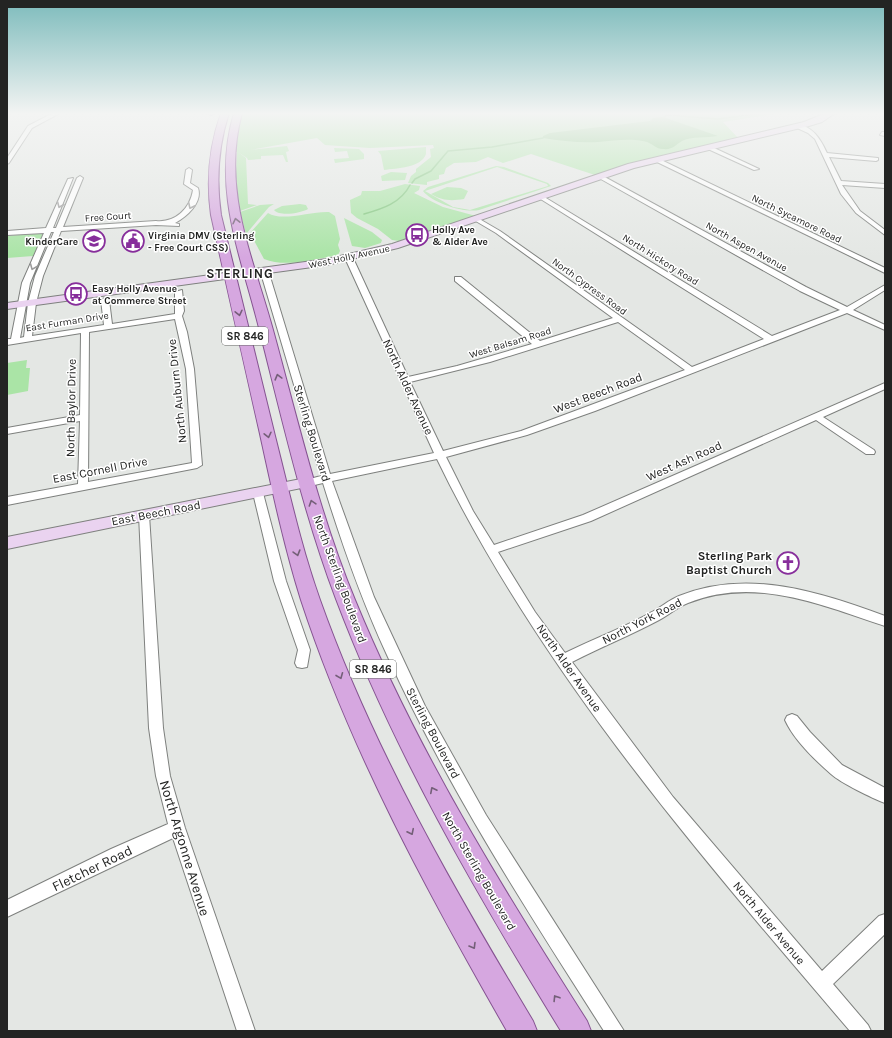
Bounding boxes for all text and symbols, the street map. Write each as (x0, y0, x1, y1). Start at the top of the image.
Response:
street label: North Sycamore Road (750, 192, 843, 246)
one-way arrow (56, 201, 64, 208)
one-way arrow (188, 202, 196, 209)
street label: Free Court (84, 209, 132, 225)
one-way arrow (232, 218, 240, 224)
street label: North Aspen Avenue (704, 219, 789, 274)
bus stop icon: Holly Ave & Alder Ave (404, 222, 430, 248)
place label: Holly Ave & Alder Ave (432, 224, 488, 248)
school or university icon: KinderCare (81, 228, 107, 254)
public building icon: Virginia DMV (Sterling - Free Court CSS) (120, 228, 146, 254)
place label: Virginia DMV (Sterling - Free Court CSS) (148, 230, 254, 254)
street label: North Hickory Road (620, 232, 701, 288)
place label: KinderCare (25, 236, 78, 248)
street label: West Holly Avenue (307, 242, 391, 271)
street label: North Cypress Road (550, 256, 629, 318)
one-way arrow (30, 263, 38, 270)
district label: STERLING (206, 266, 274, 281)
bus stop icon: Easy Holly Avenue at Commerce Street (63, 281, 89, 307)
place label: Easy Holly Avenue at Commerce Street (92, 283, 186, 307)
one-way arrow (235, 309, 243, 316)
street label: East Furman Drive (25, 310, 109, 334)
street label: West Balsam Road (468, 325, 553, 361)
road number: SR 846 (222, 327, 268, 345)
street label: North Alder Avenue (380, 337, 436, 437)
street label: North Auburn Drive (165, 338, 189, 444)
street label: North Baylor Drive (63, 359, 79, 457)
street label: West Beech Road (552, 370, 644, 416)
one-way arrow (274, 374, 283, 381)
street label: Sterling Boulevard (291, 383, 333, 483)
one-way arrow (263, 432, 272, 439)
street label: West Ash Road (644, 438, 724, 484)
street label: East Cornell Drive (51, 454, 149, 486)
street label: East Beech Road (110, 497, 202, 529)
one-way arrow (308, 499, 317, 506)
street label: North Sterling Boulevard (310, 513, 370, 645)
one-way arrow (292, 549, 301, 556)
place label: Sterling Park Baptist Church (686, 549, 772, 577)
church icon: Sterling Park Baptist Church (775, 550, 801, 576)
street label: North York Road (600, 595, 684, 647)
street label: North Alder Avenue (533, 621, 605, 715)
road number: SR 846 (350, 660, 396, 678)
one-way arrow (335, 672, 343, 679)
street label: Sterling Boulevard (403, 685, 463, 781)
street label: North Argonne Avenue (156, 778, 213, 918)
one-way arrow (430, 786, 438, 794)
street label: North Sterling Boulevard (439, 809, 519, 933)
one-way arrow (406, 828, 414, 836)
street label: Fletcher Road (49, 842, 135, 895)
street label: North Alder Avenue (730, 879, 808, 967)
one-way arrow (469, 942, 476, 949)
one-way arrow (554, 995, 561, 1002)

